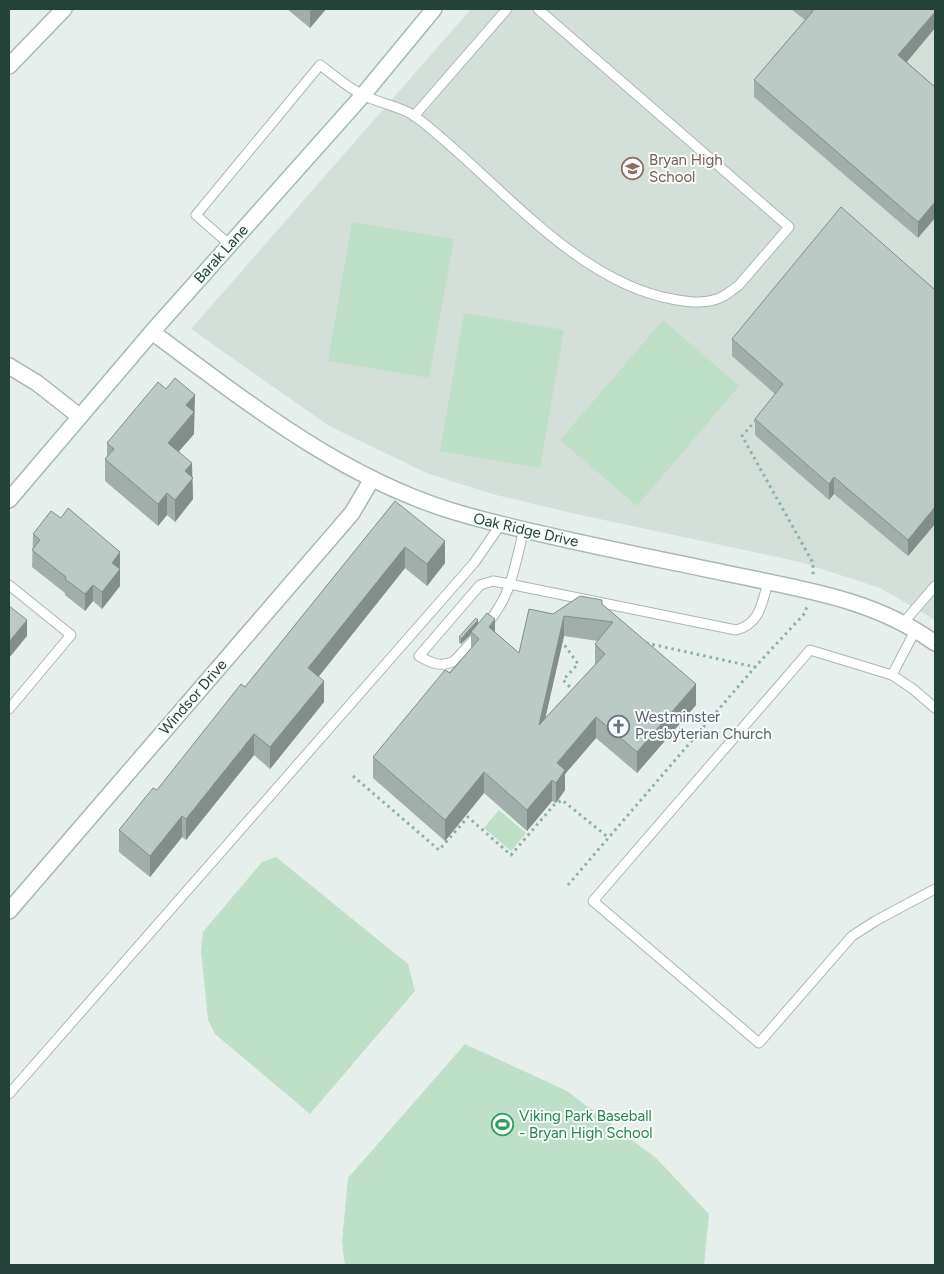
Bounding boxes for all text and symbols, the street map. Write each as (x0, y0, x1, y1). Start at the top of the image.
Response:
place label: Bryan High School (649, 151, 723, 186)
school or university icon: Bryan High School (621, 157, 645, 181)
street label: Barak Lane (190, 221, 252, 287)
street label: Oak Ridge Drive (472, 509, 580, 551)
street label: Windsor Drive (155, 656, 231, 738)
place label: Westminster Presbyterian Church (635, 708, 772, 743)
church icon: Westminster Presbyterian Church (607, 714, 631, 738)
place label: Viking Park Baseball - Bryan High School (519, 1107, 653, 1142)
sports icon: Viking Park Baseball - Bryan High School (491, 1113, 515, 1137)

